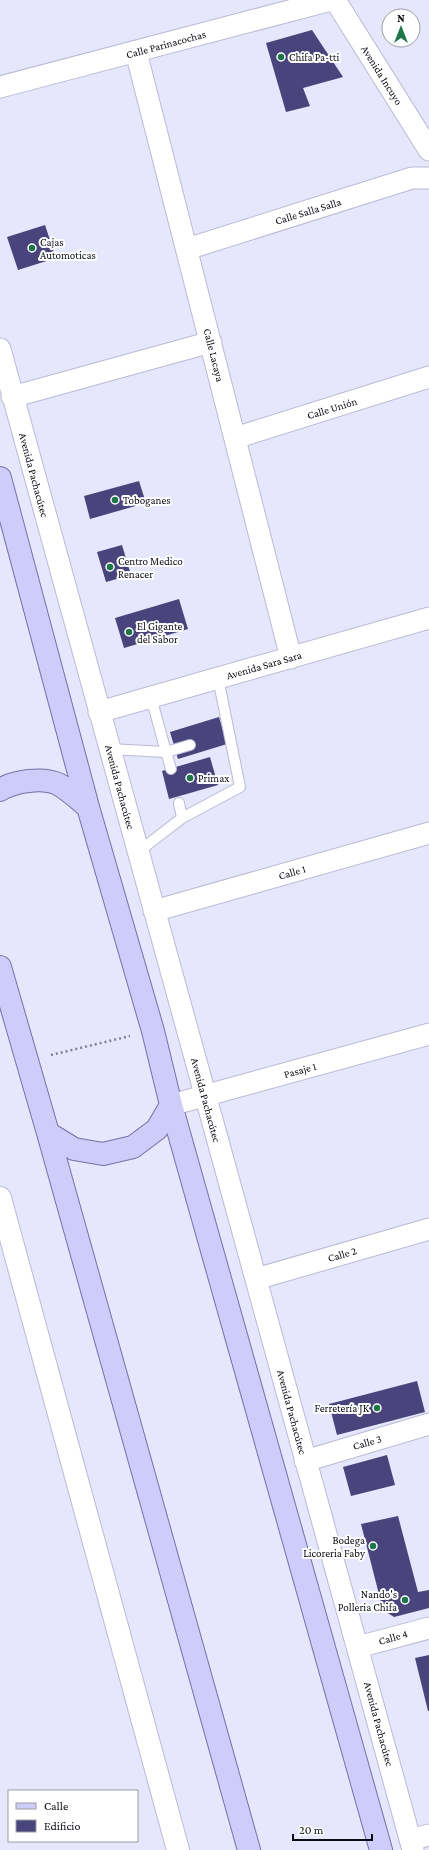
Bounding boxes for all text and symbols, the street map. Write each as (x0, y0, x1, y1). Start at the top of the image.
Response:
north arrow (381, 8, 421, 48)
text: N (397, 12, 405, 24)
street label: Calle Parinacochas (125, 28, 207, 60)
street label: Avenida Incuyo (358, 43, 405, 108)
place label: Chifa Pa-tti (289, 51, 339, 63)
marker: Chifa Pa-tti (276, 52, 286, 62)
street label: Calle Salla Salla (273, 195, 343, 227)
place label: Cajas Automoticas (40, 236, 96, 261)
marker: Cajas Automoticas (27, 243, 37, 253)
street label: Calle Lacaya (201, 327, 226, 383)
street label: Calle Unión (306, 395, 358, 421)
street label: Avenida Pachacútec (17, 431, 51, 519)
place label: Toboganes (123, 494, 171, 507)
marker: Toboganes (110, 495, 120, 505)
place label: Centro Medico Renacer (118, 555, 183, 580)
marker: Centro Medico Renacer (105, 562, 115, 572)
place label: El Gigante del Sabor (137, 620, 183, 645)
marker: El Gigante del Sabor (124, 627, 134, 637)
street label: Avenida Sara Sara (225, 649, 303, 681)
street label: Avenida Pachacútec (103, 743, 137, 831)
place label: Primax (198, 772, 229, 784)
marker: Primax (185, 773, 195, 783)
street label: Calle 1 (277, 862, 307, 882)
street label: Avenida Pachacútec (189, 1056, 223, 1144)
street label: Pasaje 1 (282, 1060, 318, 1081)
street label: Calle 2 (326, 1244, 358, 1264)
street label: Avenida Pachacútec (275, 1368, 309, 1456)
place label: Ferretería JK (315, 1402, 370, 1415)
marker: Ferretería JK (372, 1403, 382, 1413)
street label: Calle 3 (351, 1432, 383, 1452)
place label: Bodega Licoreria Faby (303, 1534, 366, 1560)
marker: Bodega Licoreria Faby (368, 1541, 378, 1551)
place label: Nando's Polleria Chifa (338, 1588, 397, 1613)
marker: Nando's Polleria Chifa (400, 1595, 410, 1605)
street label: Calle 4 (377, 1627, 409, 1647)
street label: Avenida Pachacútec (362, 1680, 396, 1768)
legend (8, 1790, 138, 1842)
text: Calle (44, 1799, 68, 1813)
scale bar (293, 1816, 372, 1842)
text: Edificio (44, 1819, 81, 1833)
text: 20 m (299, 1823, 324, 1837)

